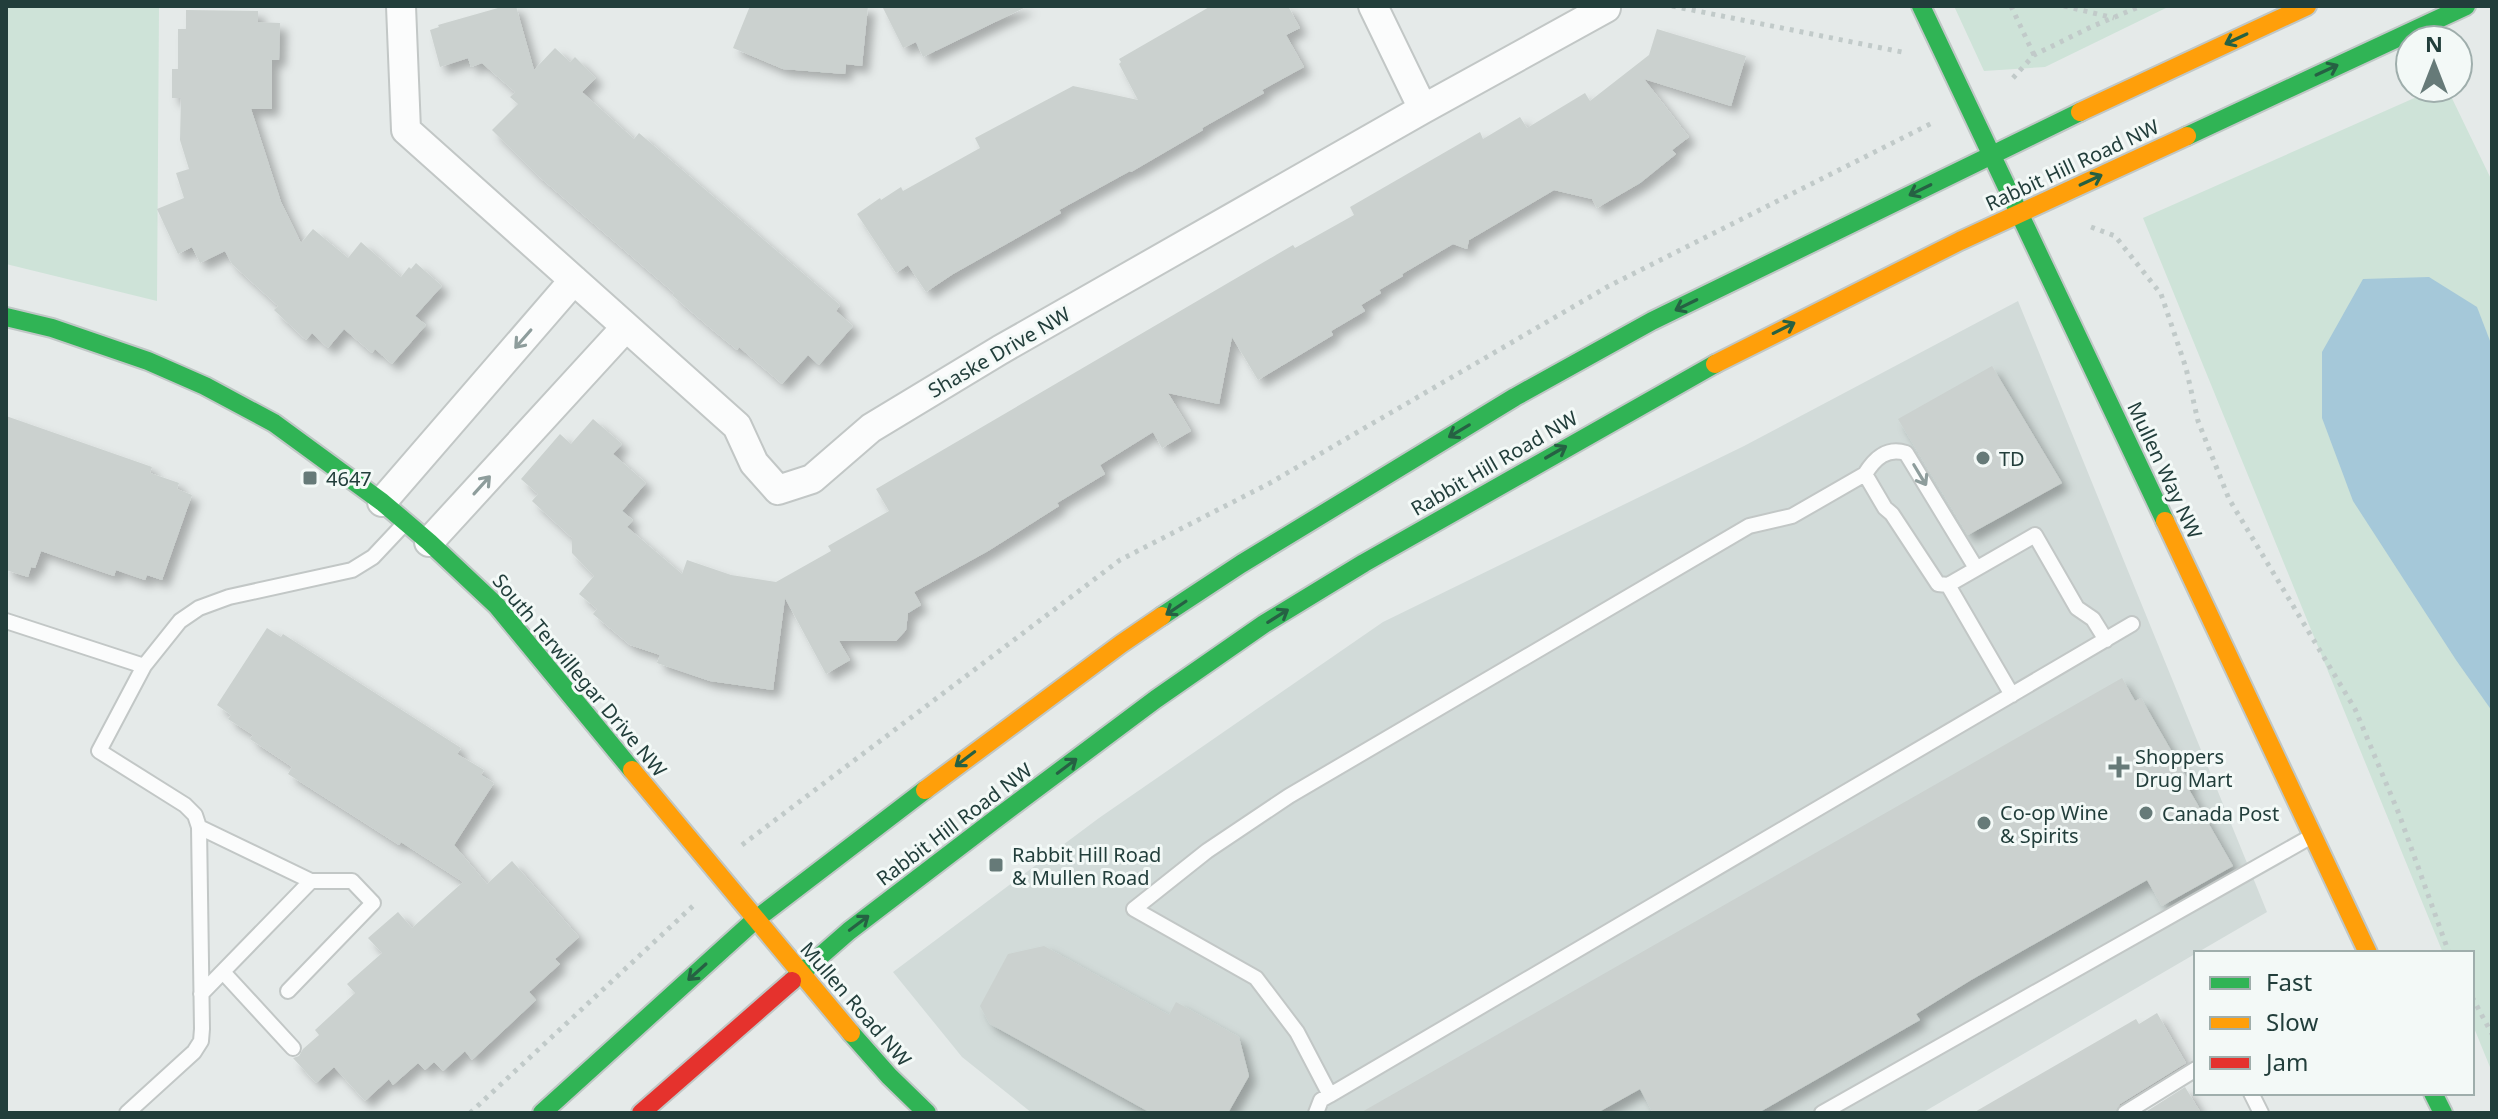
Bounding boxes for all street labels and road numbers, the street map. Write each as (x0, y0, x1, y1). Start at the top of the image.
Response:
street label: Rabbit Hill Road NW (1981, 113, 2163, 217)
street label: Shaske Drive NW (923, 300, 1075, 404)
street label: Mullen Way NW (2121, 397, 2209, 543)
street label: Rabbit Hill Road NW (1406, 404, 1583, 522)
street label: South Terwillegar Drive NW (487, 568, 673, 783)
street label: Rabbit Hill Road NW (871, 756, 1038, 891)
street label: Mullen Road NW (794, 936, 918, 1072)

